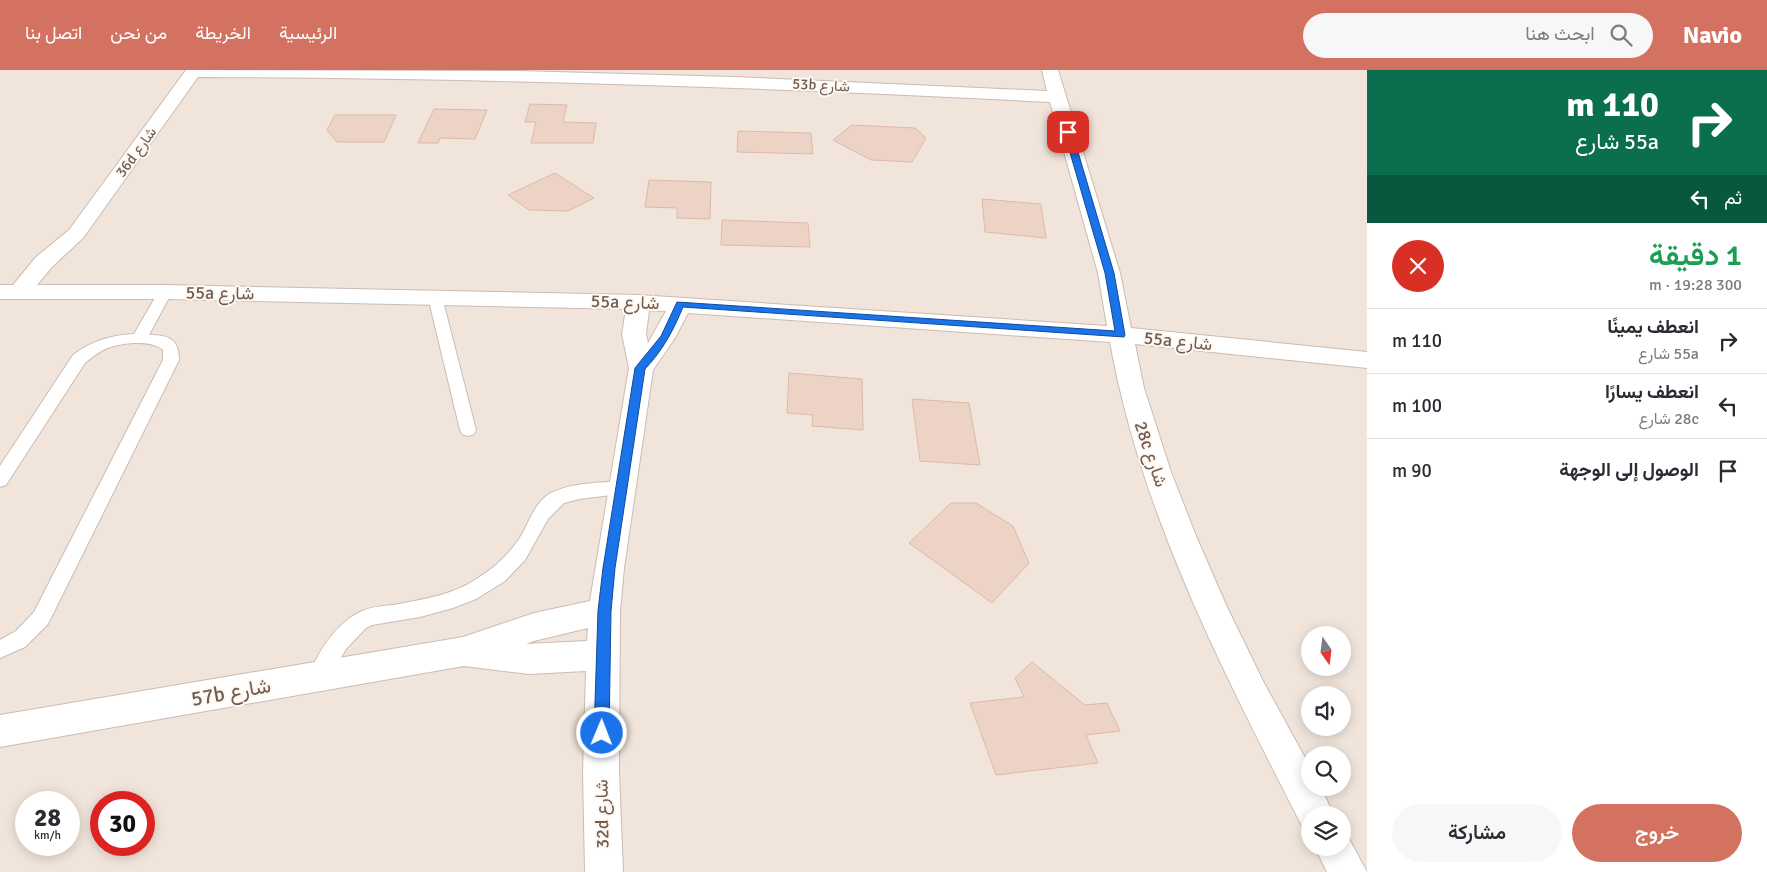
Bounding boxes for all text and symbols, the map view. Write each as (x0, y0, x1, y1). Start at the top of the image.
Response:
search box (1303, 13, 1653, 58)
text: Navio (1683, 20, 1742, 50)
icon: search (1607, 21, 1635, 49)
text: اتصل بنا (25, 22, 82, 44)
text: من نحن (110, 22, 167, 44)
text: الخريطة (195, 22, 251, 44)
text: الرئيسية (279, 22, 337, 44)
text: ابحث هنا (1525, 22, 1595, 46)
street label: 53b شارع (792, 75, 850, 98)
text: 110 m (1566, 83, 1659, 126)
icon: right (1677, 90, 1742, 155)
pin (1047, 111, 1089, 153)
icon: arrive (1054, 118, 1082, 146)
street label: 36d شارع (112, 123, 162, 182)
text: 55a شارع (1575, 128, 1659, 155)
icon: left (1686, 185, 1714, 213)
text: ثم (1724, 186, 1742, 210)
text: 1 دقيقة (1649, 237, 1742, 274)
button: close (1392, 240, 1444, 292)
text: 300 m · 19:28 (1649, 275, 1742, 295)
street label: 55a شارع (185, 281, 255, 306)
street label: 55a شارع (590, 290, 660, 315)
text: انعطف يمينًا (1607, 315, 1699, 339)
street label: 55a شارع (1143, 326, 1213, 357)
icon: right (1714, 327, 1742, 355)
text: 110 m (1392, 329, 1442, 353)
text: 55a شارع (1638, 344, 1699, 364)
text: انعطف يسارًا (1605, 380, 1699, 404)
icon: left (1714, 392, 1742, 420)
text: 100 m (1392, 394, 1442, 418)
text: 28c شارع (1638, 409, 1699, 429)
street label: 28c شارع (1129, 418, 1172, 490)
icon: arrive (1714, 457, 1742, 485)
text: الوصول إلى الوجهة (1559, 458, 1699, 482)
text: 90 m (1392, 459, 1432, 483)
north arrow (1301, 626, 1351, 676)
map controls (1301, 626, 1351, 856)
street label: 57b شارع (189, 672, 273, 713)
button: sound (1301, 686, 1351, 736)
position arrow (575, 706, 627, 758)
button: search (1301, 746, 1351, 796)
street label: 32d شارع (590, 779, 615, 849)
speed limit sign: 30 (90, 791, 155, 856)
text: 28 (34, 802, 61, 833)
button: مشاركة (1392, 804, 1562, 862)
button: خروج (1572, 804, 1742, 862)
button: layers (1301, 806, 1351, 856)
text: km/h (34, 828, 61, 843)

